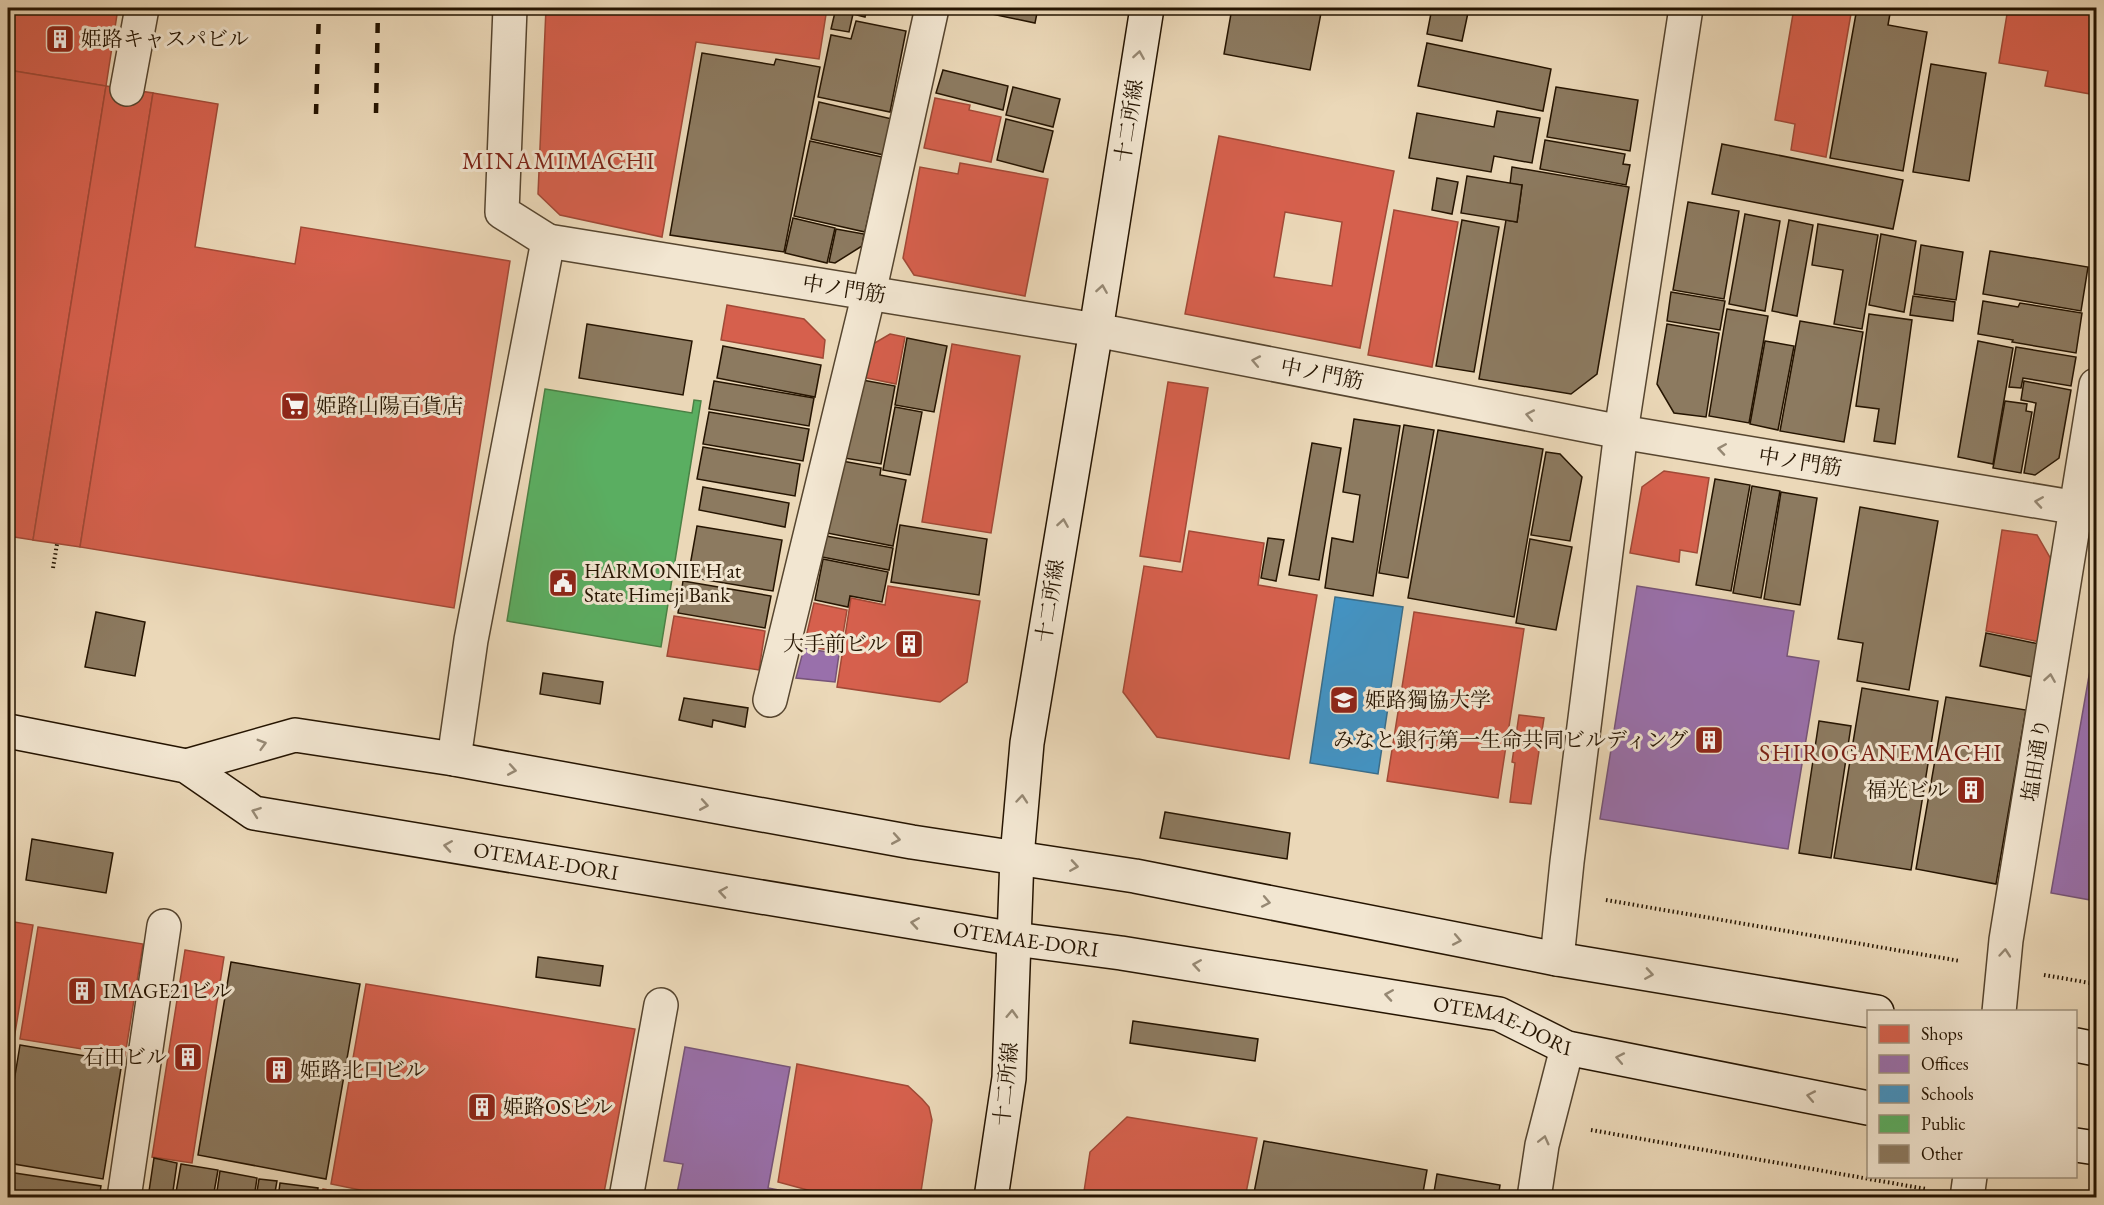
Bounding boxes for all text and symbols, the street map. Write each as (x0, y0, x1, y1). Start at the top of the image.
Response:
building icon: 姫路キャスパビル (44, 23, 76, 55)
place label: 姫路キャスパビル (81, 25, 249, 52)
one-way arrow (1133, 51, 1145, 60)
street label: 十二所線 (1109, 77, 1148, 165)
district label: MINAMIMACHI (462, 145, 656, 176)
street label: 中ノ門筋 (800, 269, 888, 308)
one-way arrow (1095, 285, 1108, 295)
street label: 中ノ門筋 (1278, 352, 1366, 395)
one-way arrow (1252, 355, 1262, 368)
supermarket icon: 姫路山陽百貨店 (279, 390, 311, 422)
place label: 姫路山陽百貨店 (316, 392, 463, 419)
one-way arrow (1526, 409, 1536, 422)
street label: 中ノ門筋 (1756, 442, 1844, 481)
one-way arrow (1718, 443, 1728, 456)
one-way arrow (2034, 496, 2043, 508)
one-way arrow (1057, 518, 1069, 528)
place label: HARMONIE H at State Himeji Bank (584, 557, 742, 608)
street label: 十二所線 (1030, 557, 1069, 645)
public building icon: HARMONIE H at State Himeji Bank (547, 567, 579, 599)
building icon: 大手前ビル (893, 628, 925, 660)
place label: 大手前ビル (783, 630, 888, 657)
one-way arrow (2043, 673, 2055, 683)
school or university icon: 姫路獨協大学 (1328, 684, 1360, 716)
place label: 姫路獨協大学 (1365, 686, 1491, 713)
street label: 塩田通り (2016, 716, 2055, 804)
building icon: みなと銀行第一生命共同ビルディング (1693, 724, 1725, 756)
place label: みなと銀行第一生命共同ビルディング (1333, 726, 1688, 753)
district label: SHIROGANEMACHI (1759, 737, 2003, 768)
one-way arrow (257, 739, 267, 751)
one-way arrow (507, 763, 516, 775)
building icon: 福光ビル (1955, 774, 1987, 806)
place label: 福光ビル (1866, 776, 1950, 803)
one-way arrow (1015, 794, 1028, 803)
one-way arrow (698, 798, 708, 811)
one-way arrow (252, 806, 262, 819)
one-way arrow (891, 832, 900, 844)
street label: OTEMAE-DORI (471, 836, 621, 886)
one-way arrow (443, 841, 452, 853)
one-way arrow (1070, 860, 1079, 872)
one-way arrow (718, 886, 728, 898)
one-way arrow (1261, 895, 1271, 908)
street label: OTEMAE-DORI (951, 915, 1100, 963)
one-way arrow (911, 918, 920, 930)
one-way arrow (1452, 933, 1462, 946)
one-way arrow (1998, 949, 2011, 958)
one-way arrow (1192, 959, 1201, 971)
one-way arrow (1645, 968, 1654, 980)
building icon: IMAGE21ビル (66, 975, 98, 1007)
place label: IMAGE21ビル (103, 977, 232, 1004)
one-way arrow (1385, 990, 1394, 1002)
street label: OTEMAE-DORI (1431, 990, 1574, 1062)
one-way arrow (1005, 1010, 1018, 1019)
legend (1867, 1010, 2077, 1178)
text: Shops (1921, 1022, 1963, 1045)
building icon: 石田ビル (172, 1041, 204, 1073)
street label: 十二所線 (988, 1041, 1023, 1127)
place label: 石田ビル (83, 1043, 167, 1070)
one-way arrow (1615, 1052, 1625, 1065)
text: Offices (1921, 1052, 1969, 1075)
building icon: 姫路北口ビル (263, 1054, 295, 1086)
place label: 姫路北口ビル (300, 1056, 426, 1083)
text: Schools (1921, 1082, 1974, 1105)
building icon: 姫路OSビル (466, 1091, 498, 1123)
one-way arrow (1806, 1091, 1816, 1104)
place label: 姫路OSビル (503, 1093, 613, 1120)
text: Public (1921, 1112, 1965, 1135)
one-way arrow (1536, 1135, 1549, 1145)
text: Other (1921, 1142, 1963, 1165)

